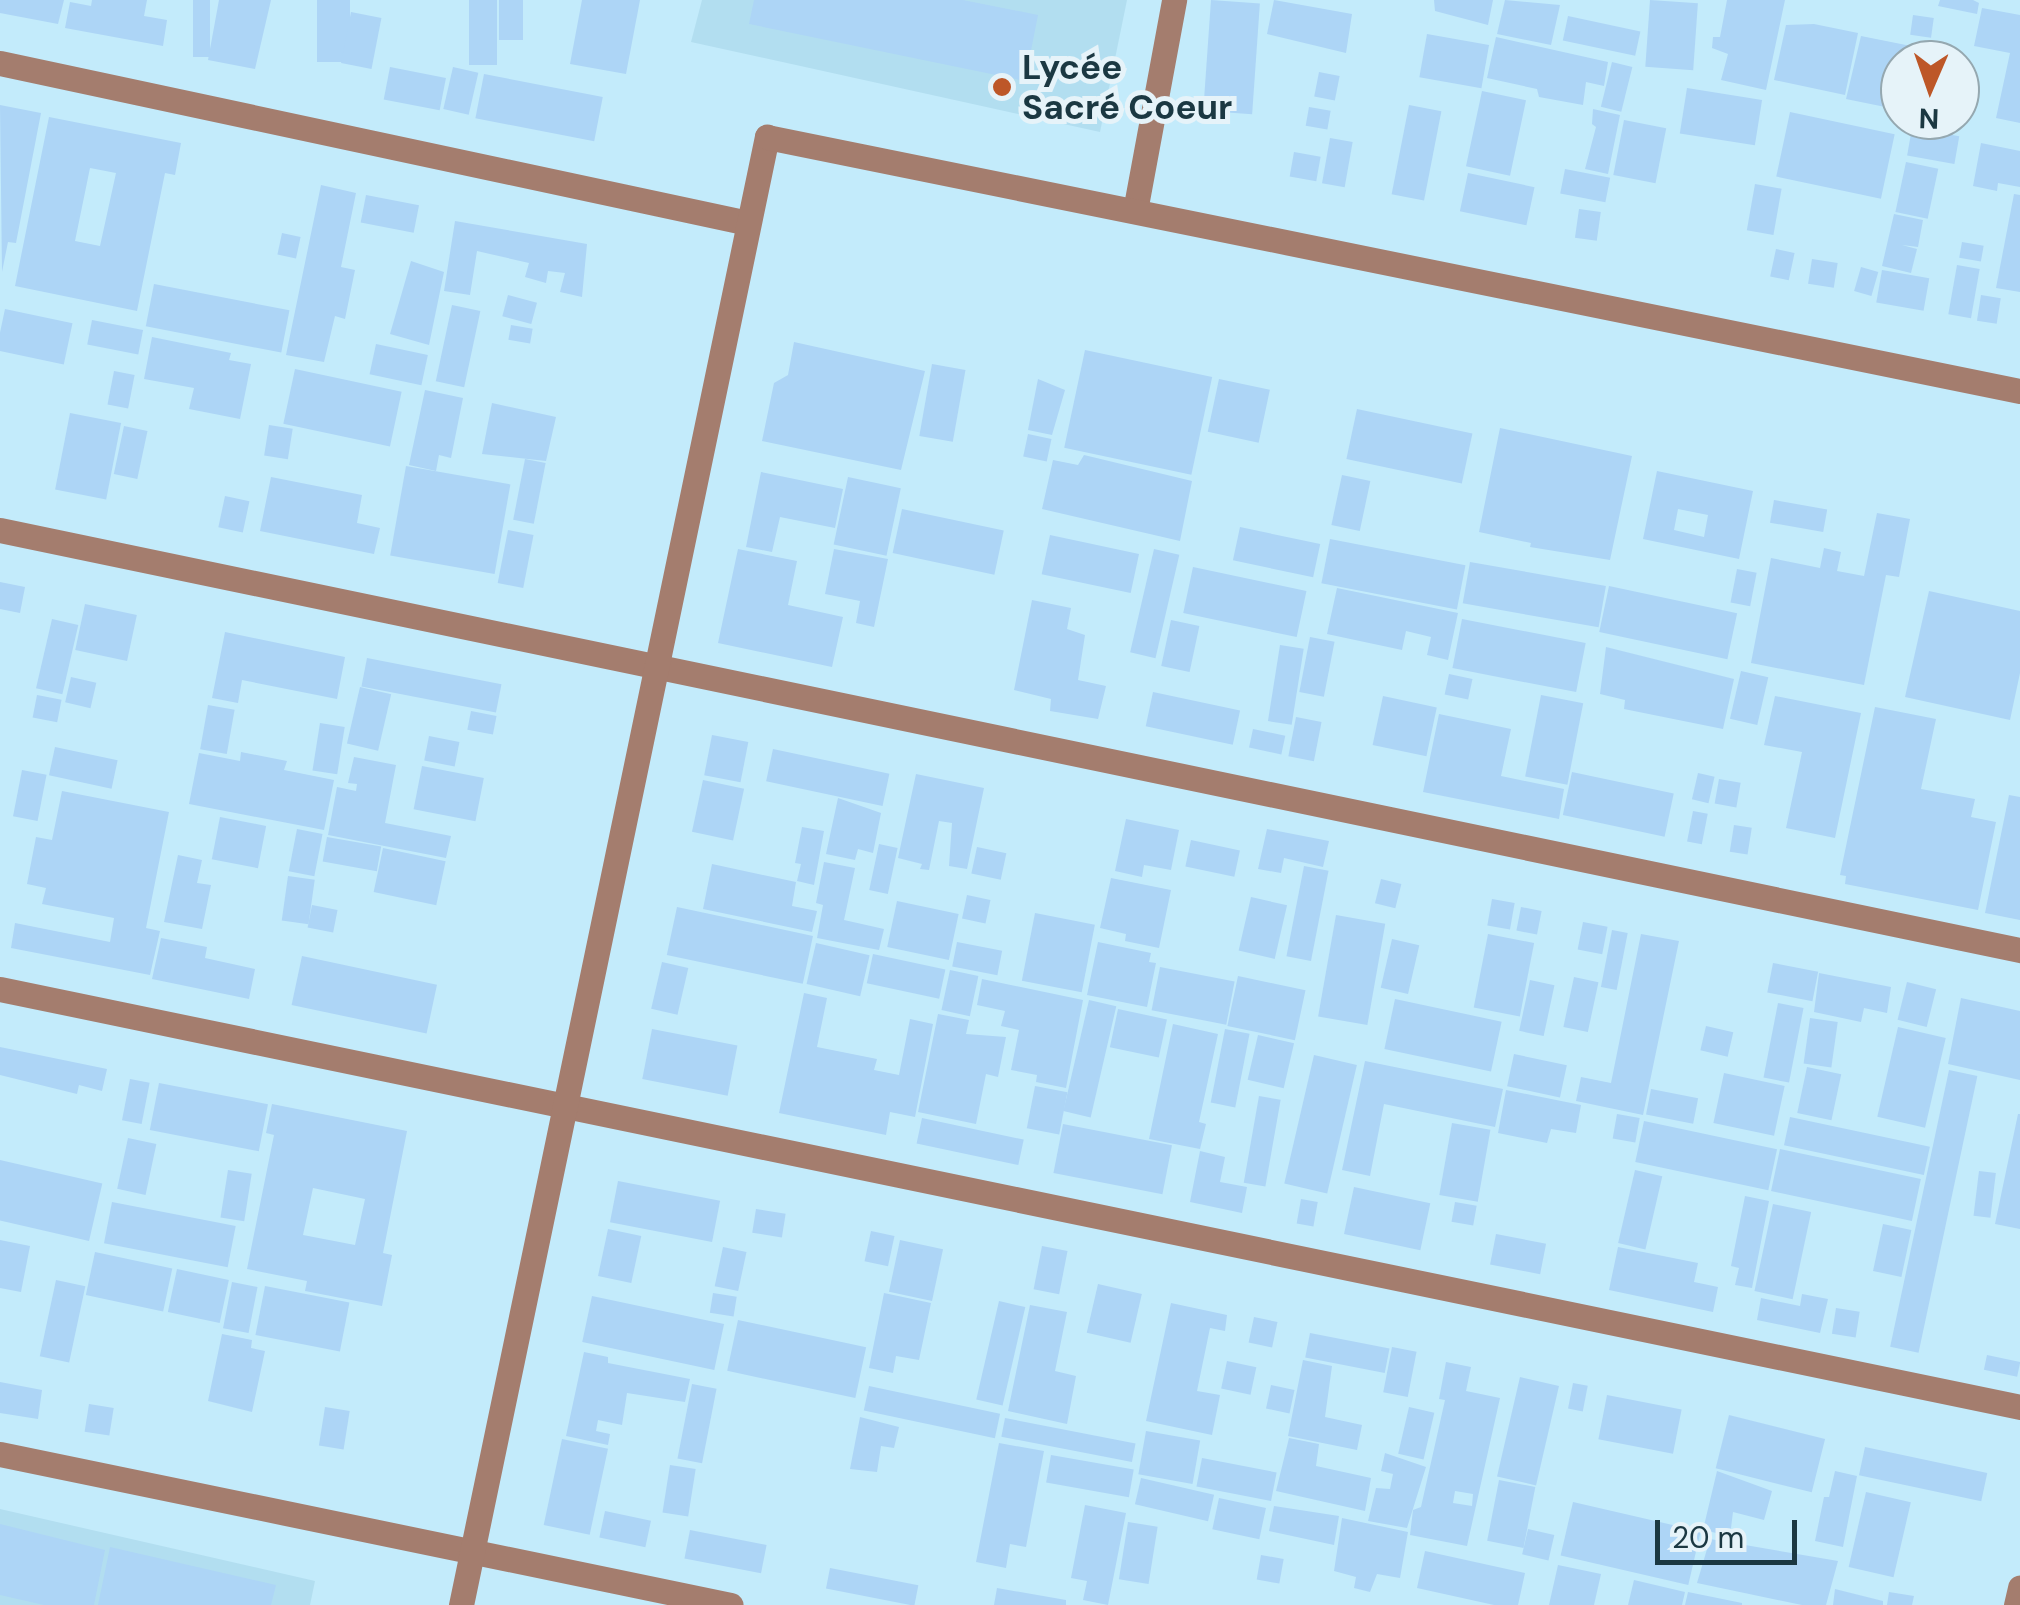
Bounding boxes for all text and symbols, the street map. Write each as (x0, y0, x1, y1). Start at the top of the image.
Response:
north arrow (1880, 40, 1980, 140)
place label: Lycée Sacré Coeur (1022, 46, 1232, 128)
marker: Lycée Sacré Coeur (991, 76, 1013, 98)
text: N (1918, 100, 1940, 137)
scale bar (1660, 1500, 1802, 1562)
text: 20 m (1672, 1518, 1744, 1557)

